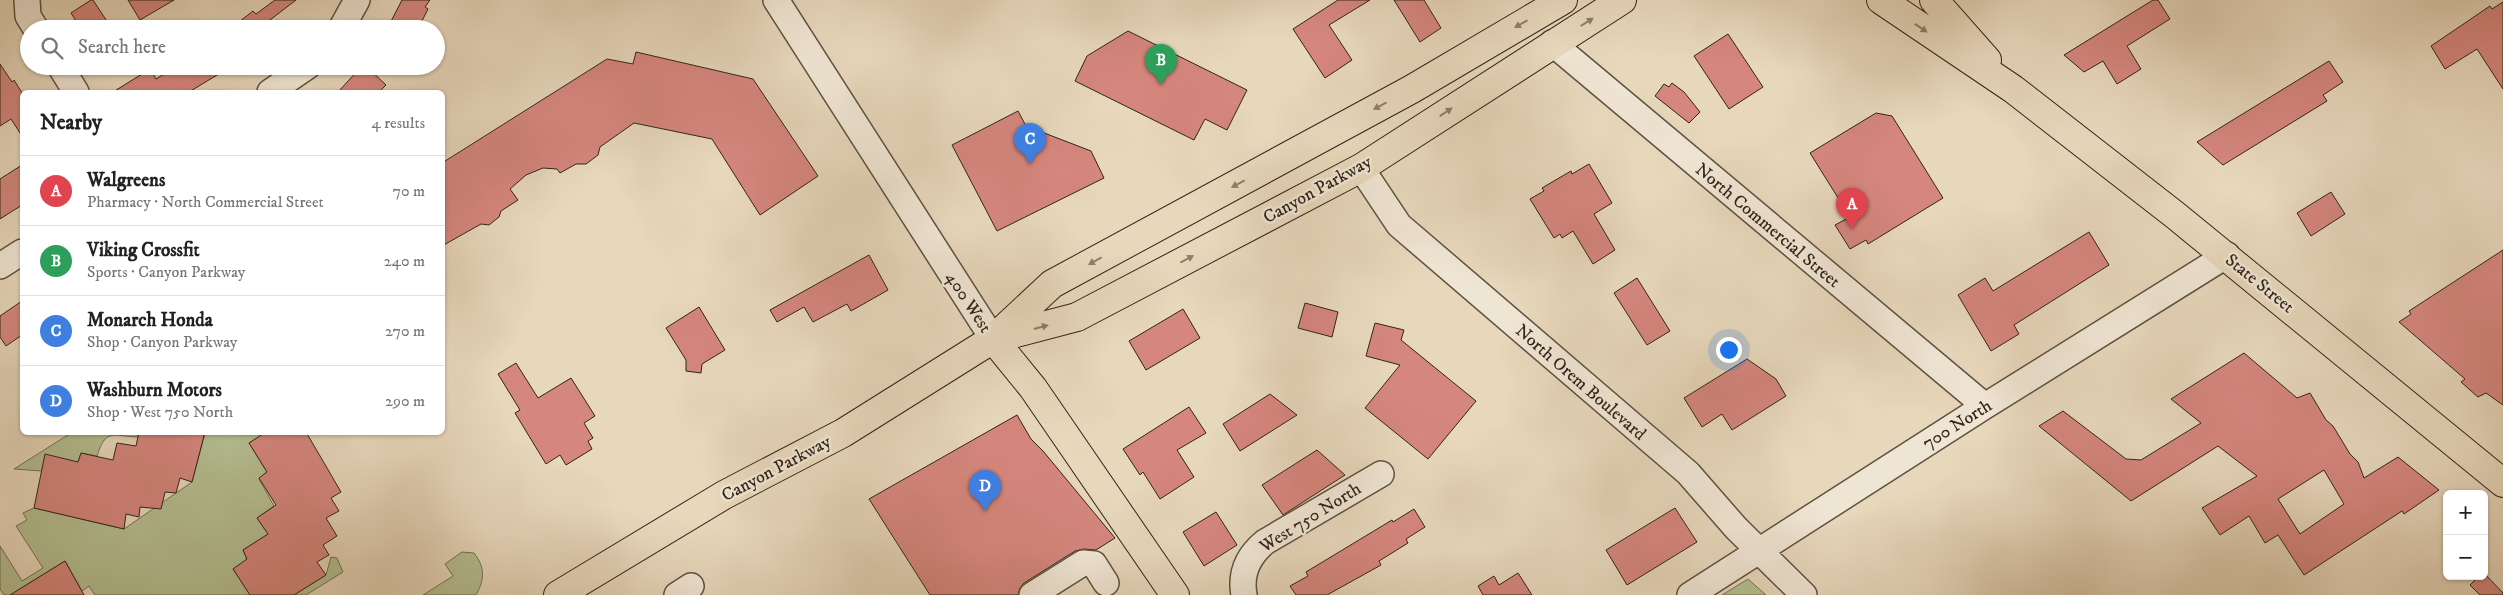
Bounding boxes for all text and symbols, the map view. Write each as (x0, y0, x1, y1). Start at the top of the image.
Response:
one-way arrow (1580, 17, 1593, 26)
search box (20, 20, 445, 75)
one-way arrow (1514, 20, 1527, 29)
one-way arrow (1914, 23, 1928, 33)
icon: search (38, 34, 66, 62)
text: Search here (78, 36, 166, 59)
pin: B (1145, 44, 1177, 85)
one-way arrow (1373, 101, 1387, 110)
one-way arrow (1439, 107, 1453, 117)
text: Nearby (40, 110, 102, 136)
text: 4 results (372, 113, 425, 133)
pin: C (1014, 123, 1046, 164)
street label: Canyon Parkway (1259, 151, 1376, 229)
street label: North Commercial Street (1690, 159, 1845, 293)
text: Walgreens (87, 169, 165, 192)
one-way arrow (1231, 179, 1244, 188)
text: A (51, 181, 61, 201)
text: 70 m (393, 181, 425, 201)
pin: A (1836, 188, 1868, 229)
text: Pharmacy · North Commercial Street (87, 192, 324, 212)
text: Viking Crossfit (87, 239, 200, 262)
street label: State Street (2220, 249, 2299, 318)
text: B (51, 251, 61, 271)
text: 240 m (384, 251, 425, 271)
one-way arrow (1180, 255, 1195, 263)
one-way arrow (1087, 257, 1102, 265)
text: Sports · Canyon Parkway (87, 262, 245, 282)
street label: 400 West (940, 268, 996, 337)
text: Monarch Honda (87, 309, 213, 332)
street label: North Orem Boulevard (1510, 320, 1650, 446)
text: C (51, 321, 61, 341)
text: 270 m (385, 321, 425, 341)
one-way arrow (1033, 323, 1048, 331)
text: Shop · Canyon Parkway (87, 332, 237, 352)
your location (1716, 337, 1742, 363)
text: Washburn Motors (87, 379, 222, 402)
text: D (50, 391, 62, 411)
text: 290 m (385, 391, 425, 411)
street label: 700 North (1919, 395, 1997, 455)
text: Shop · West 750 North (87, 402, 233, 422)
street label: Canyon Parkway (718, 431, 835, 507)
pin: D (969, 470, 1001, 511)
street label: West 750 North (1255, 478, 1366, 558)
map controls (2443, 490, 2488, 580)
button: + (2443, 490, 2488, 535)
button: − (2443, 535, 2488, 580)

